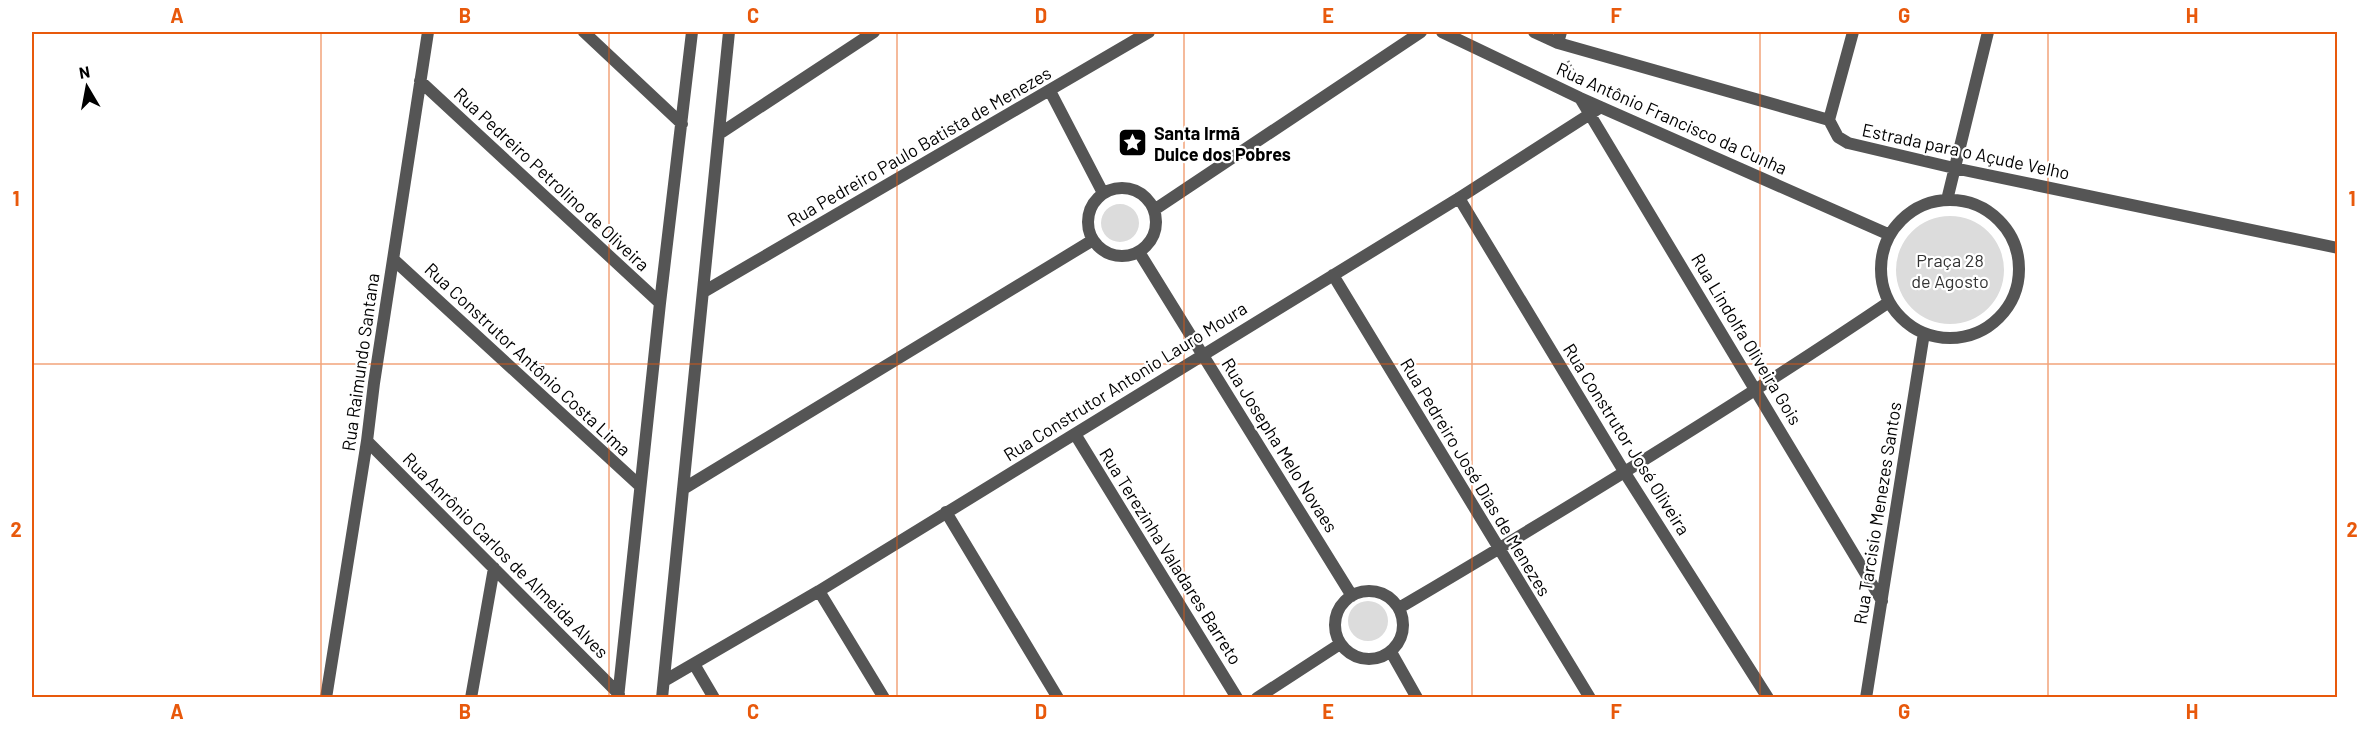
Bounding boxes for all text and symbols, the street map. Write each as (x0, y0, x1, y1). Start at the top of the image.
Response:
text: A (170, 3, 184, 27)
text: B (459, 3, 471, 27)
text: C (747, 3, 759, 27)
text: D (1035, 3, 1047, 27)
text: E (1322, 3, 1334, 27)
text: F (1610, 3, 1622, 27)
text: G (1898, 3, 1910, 27)
text: H (2186, 3, 2198, 27)
north arrow (57, 57, 117, 117)
street label: Rua Antônio Francisco da Cunha (1553, 57, 1791, 179)
text: N (77, 61, 91, 82)
street label: Rua Pedreiro Paulo Batista de Menezes (783, 61, 1055, 231)
street label: Rua Pedreiro Petrolino de Oliveira (450, 83, 654, 275)
street label: Estrada para o Açude Velho (1860, 118, 2072, 184)
place label: Santa Irmã Dulce dos Pobres (1154, 122, 1291, 165)
place icon: Santa Irmã Dulce dos Pobres (1117, 127, 1149, 159)
text: 1 (12, 186, 20, 210)
text: 1 (2348, 186, 2356, 210)
street label: Rua Lindolfa Oliveira Gois (1687, 249, 1807, 429)
park label: Praça 28 de Agosto (1911, 249, 1989, 292)
street label: Rua Construtor Antônio Costa Lima (421, 258, 635, 460)
street label: Rua Raimundo Santana (337, 272, 383, 452)
street label: Rua Construtor Antonio Lauro Moura (999, 297, 1251, 465)
street label: Rua Construtor José Oliveira (1559, 339, 1695, 539)
street label: Rua Josepha Melo Novaes (1217, 354, 1343, 536)
street label: Rua Pedreiro José Dias de Menezes (1396, 354, 1556, 600)
street label: Rua Tarcisio Menezes Santos (1849, 400, 1905, 626)
street label: Rua Terezinha Valadares Barreto (1095, 444, 1247, 668)
street label: Rua Anrônio Carlos de Almeida Alves (399, 448, 613, 662)
text: 2 (10, 517, 22, 541)
text: 2 (2346, 517, 2358, 541)
text: A (170, 699, 184, 723)
text: B (459, 699, 471, 723)
text: C (747, 699, 759, 723)
text: D (1035, 699, 1047, 723)
text: E (1322, 699, 1334, 723)
text: F (1610, 699, 1622, 723)
text: G (1898, 699, 1910, 723)
text: H (2186, 699, 2198, 723)

